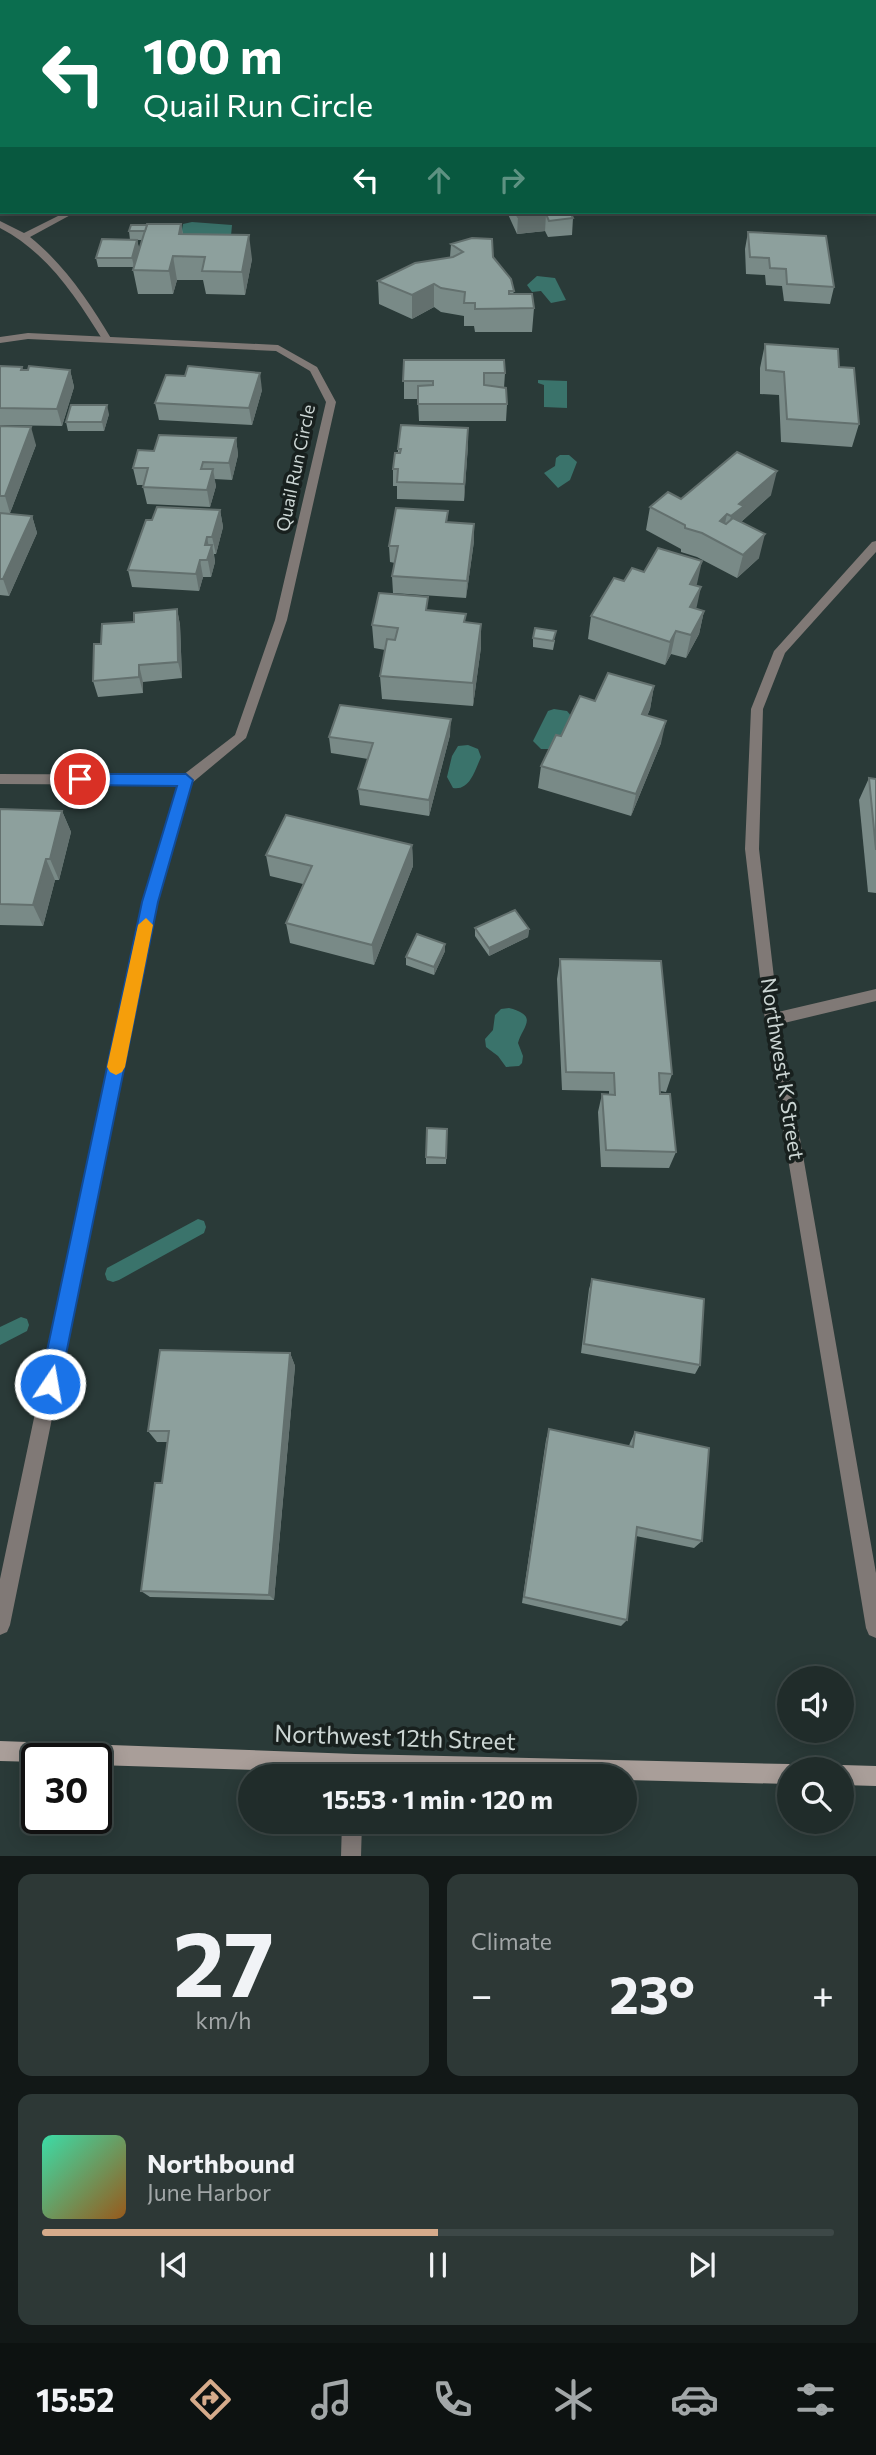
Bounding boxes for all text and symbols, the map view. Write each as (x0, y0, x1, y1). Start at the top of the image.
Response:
text: 100 m (143, 24, 282, 84)
icon: left (28, 28, 119, 119)
text: Quail Run Circle (143, 84, 373, 124)
icon: left (347, 161, 385, 199)
icon: ahead (420, 161, 458, 199)
icon: right (493, 161, 531, 199)
street label: Quail Run Circle (271, 402, 319, 533)
pin (50, 749, 110, 809)
icon: arrive (61, 760, 99, 798)
street label: Northwest K Street (757, 976, 810, 1162)
position arrow (13, 1347, 87, 1421)
map controls (777, 1666, 854, 1834)
button: sound (777, 1666, 854, 1743)
street label: Northwest 12th Street (274, 1718, 516, 1755)
speed limit sign: 30 (21, 1743, 112, 1834)
button: search (777, 1757, 854, 1834)
text: 15:53 · 1 min · 120 m (322, 1783, 553, 1814)
text: 27 (173, 1904, 274, 2016)
text: Climate (471, 1927, 552, 1955)
text: 23° (609, 1961, 695, 2025)
text: − (471, 1970, 493, 2017)
text: + (812, 1970, 834, 2017)
text: km/h (196, 2006, 251, 2034)
text: Northbound (147, 2147, 295, 2178)
text: June Harbor (147, 2178, 271, 2206)
icon: previous (155, 2246, 193, 2284)
icon: pause (419, 2246, 457, 2284)
icon: next (683, 2246, 721, 2284)
icon: directions (186, 2375, 235, 2424)
icon: music (307, 2375, 356, 2424)
icon: phone (428, 2375, 477, 2424)
icon: climate (549, 2375, 598, 2424)
icon: car (670, 2375, 719, 2424)
icon: filters (791, 2375, 840, 2424)
text: 15:52 (36, 2379, 114, 2419)

